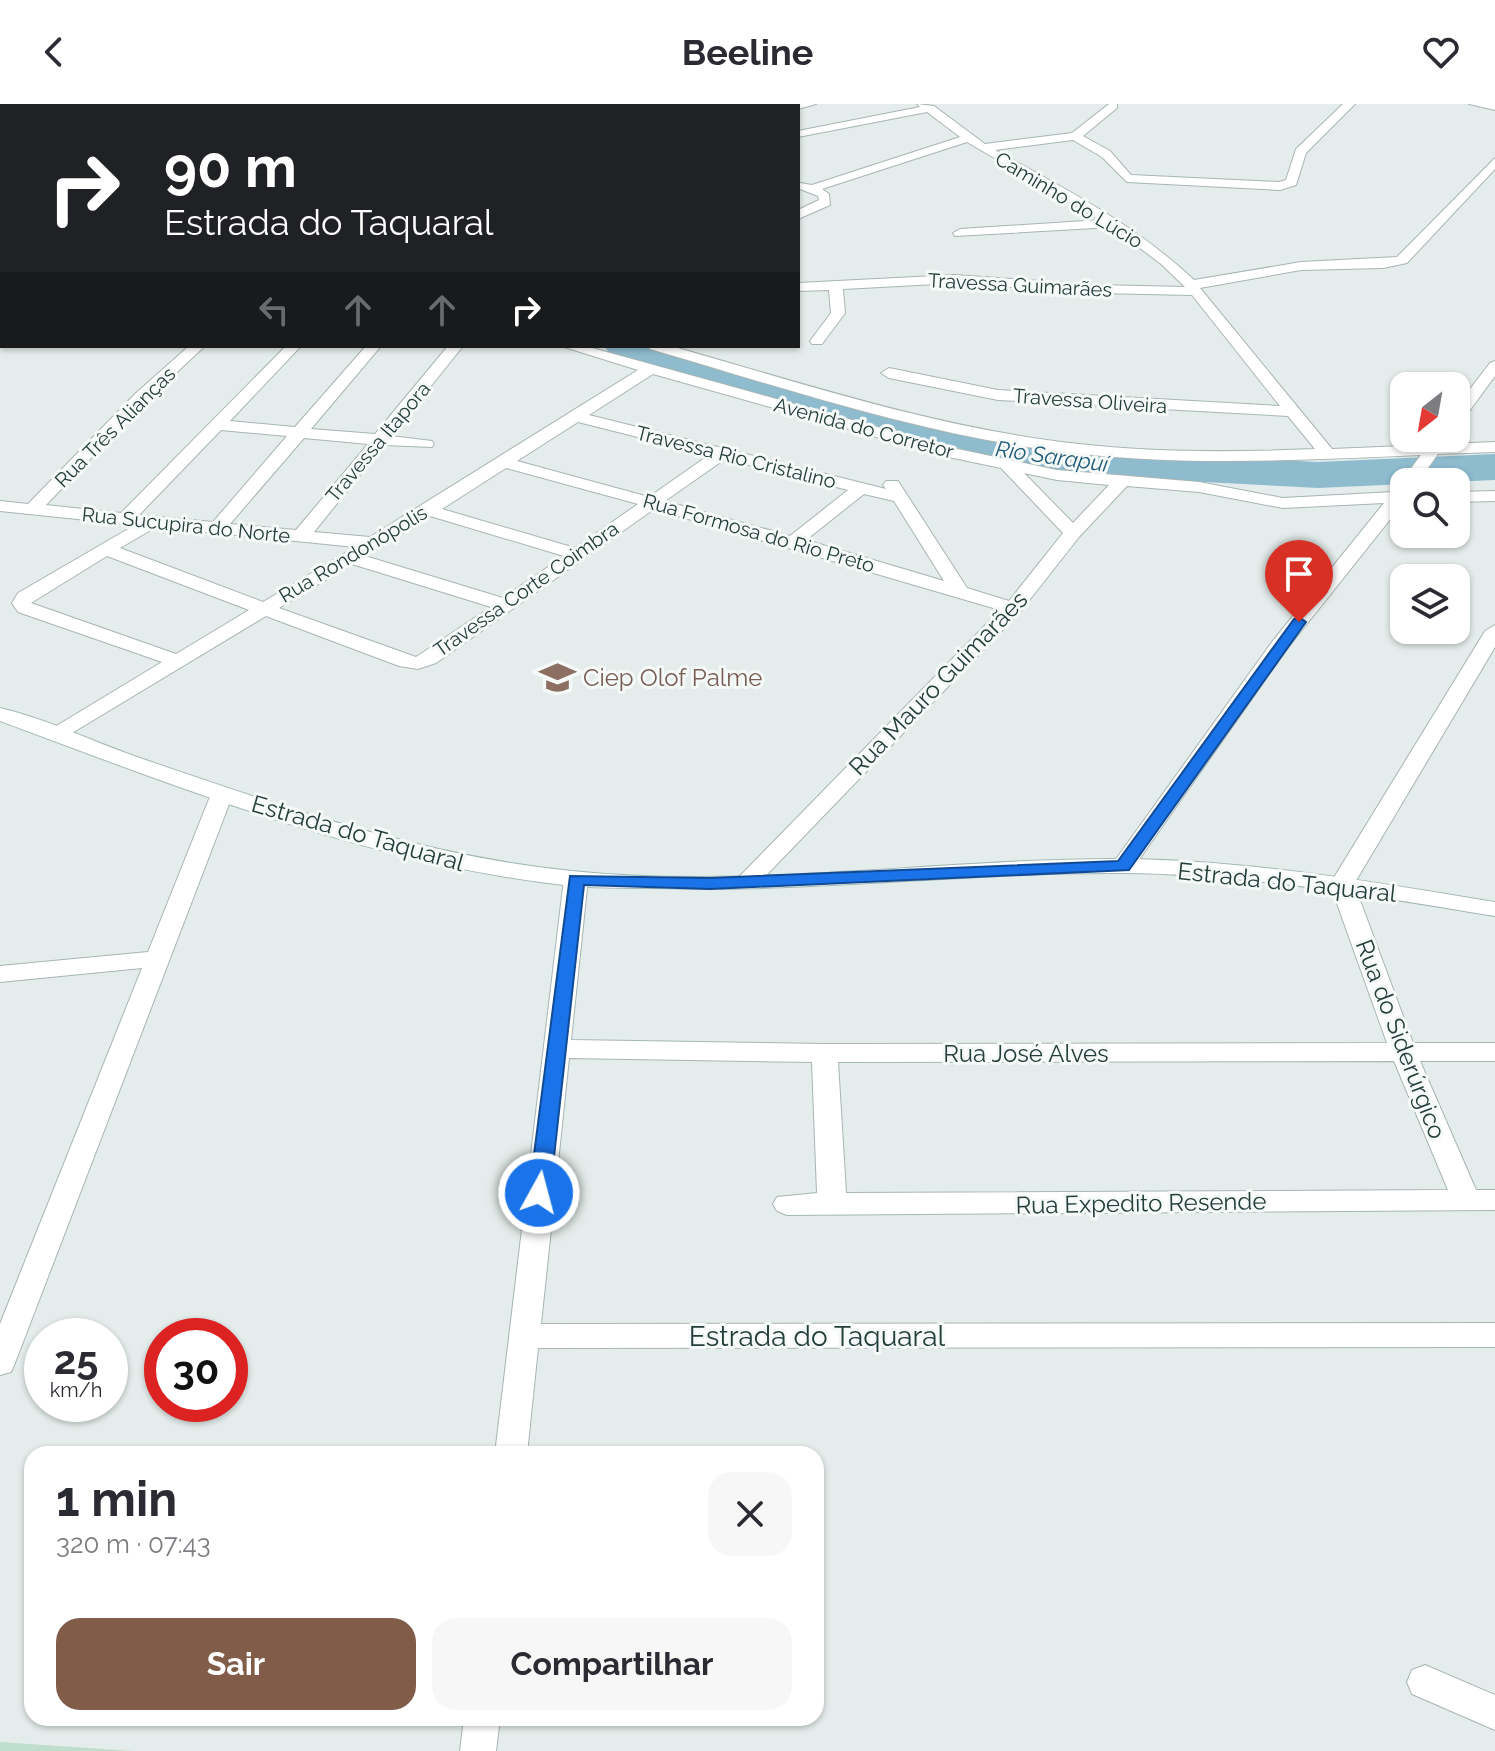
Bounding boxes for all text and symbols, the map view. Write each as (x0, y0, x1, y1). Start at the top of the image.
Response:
icon: back (32, 30, 76, 74)
icon: heart (1419, 30, 1463, 74)
text: Beeline (682, 31, 813, 73)
text: 90 m (164, 134, 297, 200)
icon: right (32, 136, 136, 240)
street label: Caminho do Lúcio (991, 146, 1147, 254)
text: Estrada do Taquaral (164, 201, 494, 243)
street label: Travessa Guimarães (927, 268, 1113, 302)
icon: left (252, 288, 296, 332)
icon: ahead (336, 288, 380, 332)
icon: ahead (420, 288, 464, 332)
icon: right (504, 288, 548, 332)
street label: Rua Três Alianças (50, 362, 180, 492)
north arrow (1390, 372, 1470, 452)
map controls (1390, 372, 1470, 644)
street label: Travessa Itapora (321, 377, 435, 507)
street label: Travessa Oliveira (1012, 384, 1168, 418)
street label: Avenida do Corretor (771, 392, 957, 464)
street label: Travessa Rio Cristalino (633, 421, 839, 494)
water label: Rio Sarapuí (994, 435, 1112, 477)
button: search (1390, 468, 1470, 548)
street label: Rua Formosa do Rio Preto (640, 488, 878, 578)
street label: Rua Rondonópolis (275, 500, 431, 608)
street label: Rua Sucupira do Norte (81, 502, 292, 548)
street label: Travessa Corte Coimbra (429, 516, 623, 662)
pin (1265, 540, 1333, 622)
icon: arrive (1277, 552, 1321, 596)
button: layers (1390, 564, 1470, 644)
street label: Rua Mauro Guimarães (843, 585, 1033, 781)
school or university icon: Ciep Olof Palme (538, 658, 576, 696)
place label: Ciep Olof Palme (583, 663, 762, 692)
street label: Estrada do Taquaral (248, 789, 468, 877)
street label: Estrada do Taquaral (1176, 856, 1398, 908)
street label: Rua do Siderúrgico (1350, 935, 1452, 1143)
street label: Rua José Alves (943, 1039, 1109, 1068)
position arrow (497, 1151, 581, 1235)
street label: Rua Expedito Resende (1015, 1186, 1267, 1220)
speed limit sign: 30 (144, 1318, 248, 1422)
street label: Estrada do Taquaral (689, 1320, 946, 1353)
text: 25 (54, 1336, 98, 1383)
text: km/h (50, 1378, 102, 1402)
text: 1 min (56, 1471, 177, 1527)
button: close (708, 1472, 792, 1556)
text: 320 m · 07:43 (56, 1529, 211, 1559)
button: Sair (56, 1618, 416, 1710)
button: Compartilhar (432, 1618, 792, 1710)

